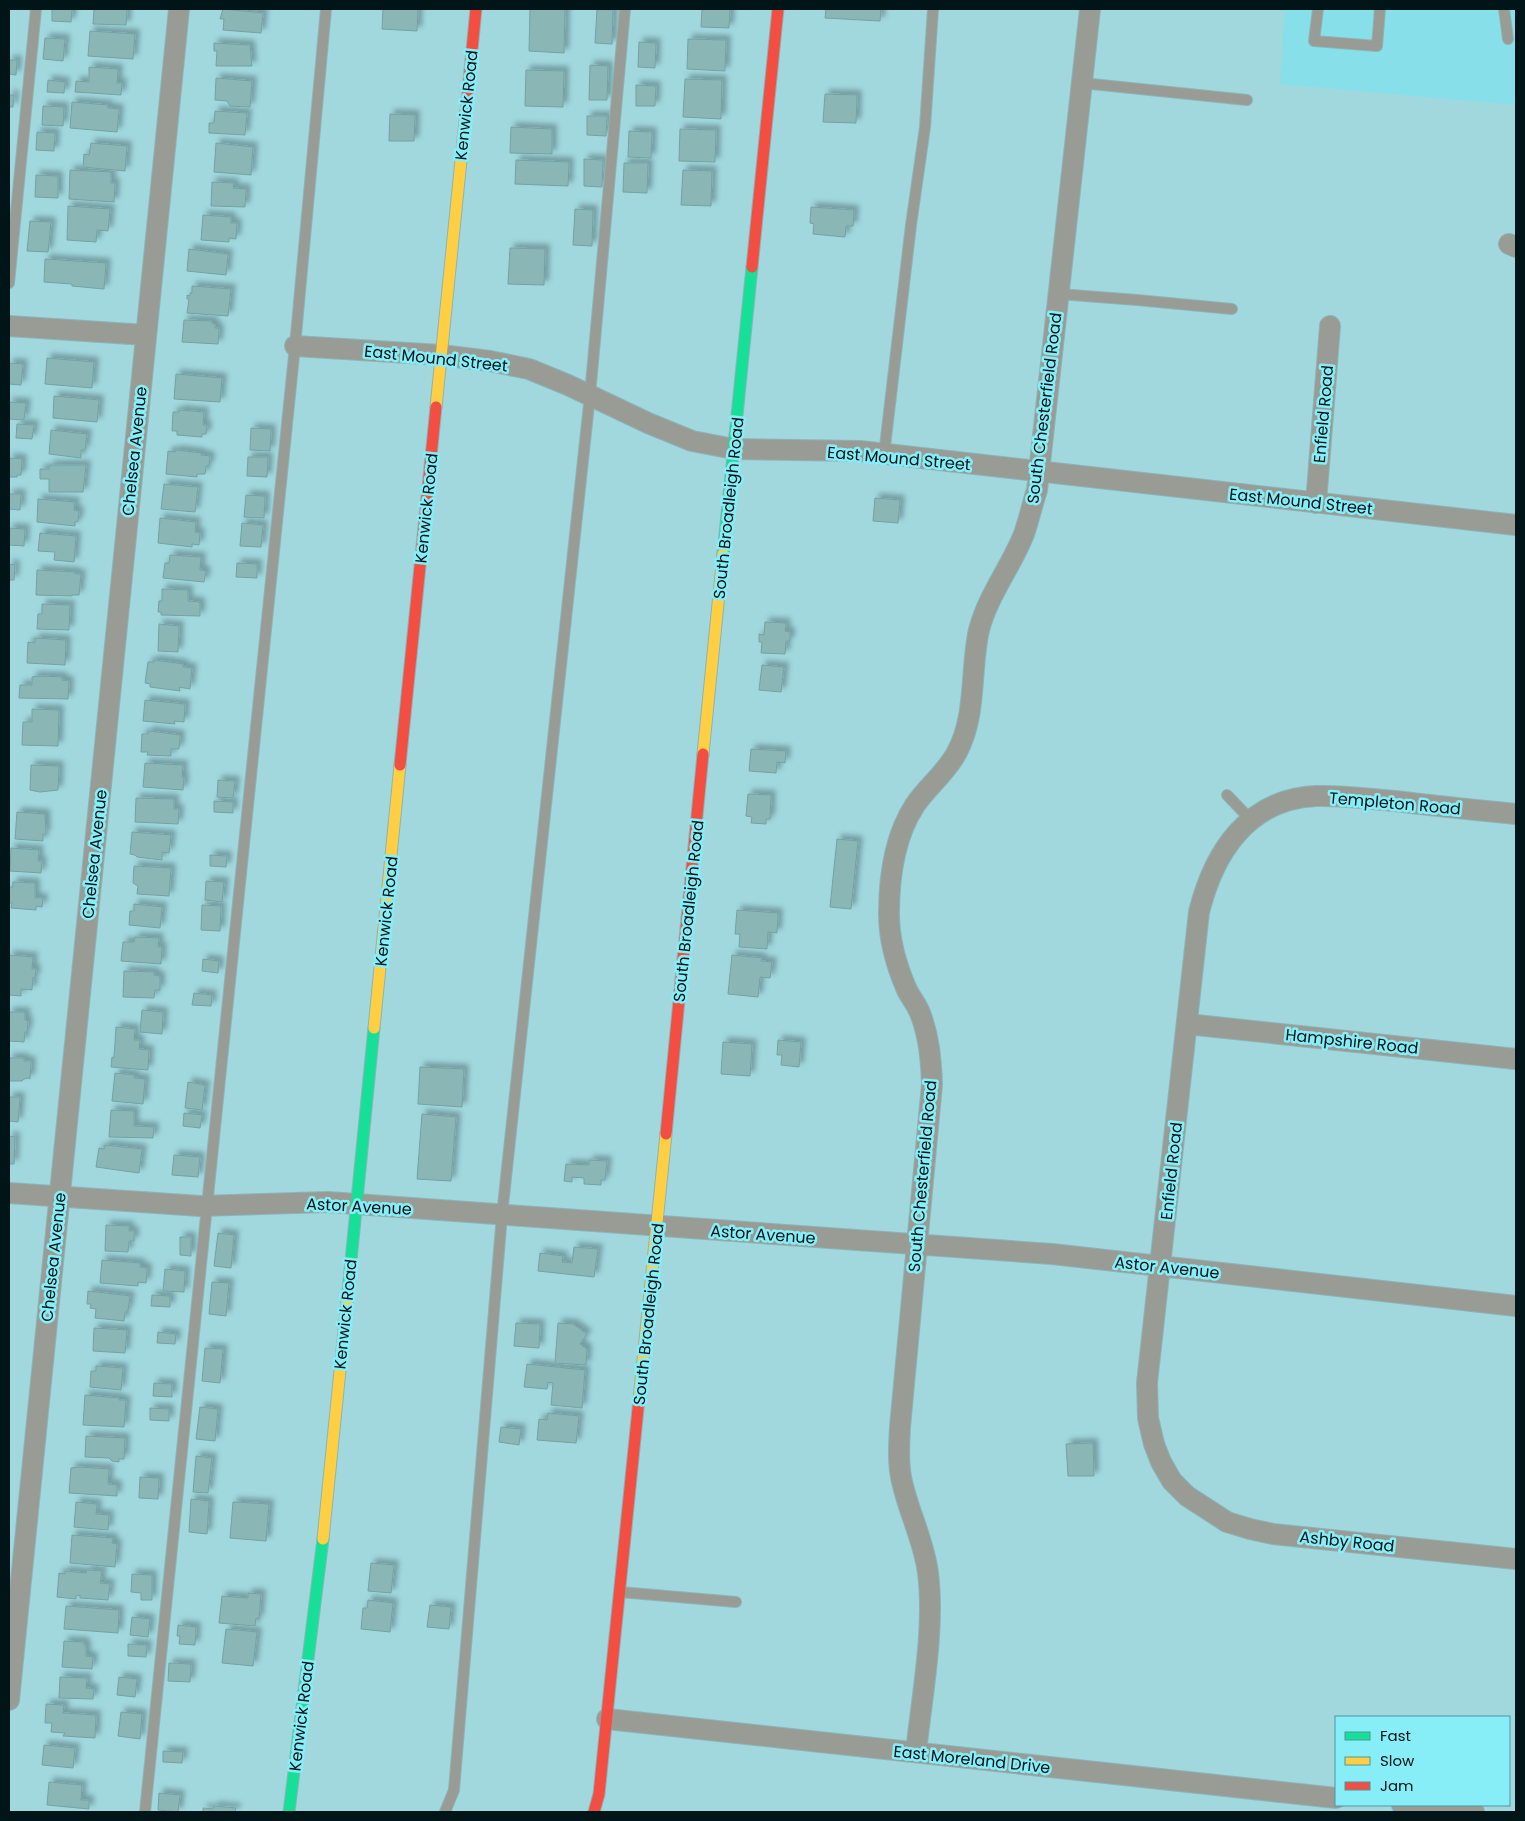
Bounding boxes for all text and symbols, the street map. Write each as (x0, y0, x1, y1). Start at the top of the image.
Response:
street label: Kenwick Road (449, 49, 484, 161)
street label: South Chesterfield Road (1021, 311, 1068, 505)
street label: East Mound Street (363, 340, 509, 377)
street label: Enfield Road (1308, 364, 1339, 464)
street label: Chelsea Avenue (116, 385, 153, 517)
street label: South Broadleigh Road (708, 416, 749, 600)
street label: East Mound Street (826, 441, 972, 476)
street label: Kenwick Road (409, 452, 444, 564)
street label: East Mound Street (1228, 483, 1374, 520)
street label: Templeton Road (1328, 786, 1462, 821)
street label: Chelsea Avenue (76, 788, 113, 920)
street label: South Broadleigh Road (668, 819, 709, 1003)
street label: Kenwick Road (369, 855, 404, 967)
street label: Hampshire Road (1284, 1023, 1420, 1060)
street label: South Chesterfield Road (903, 1079, 942, 1273)
street label: Enfield Road (1155, 1121, 1188, 1221)
street label: Chelsea Avenue (35, 1191, 72, 1323)
street label: Astor Avenue (306, 1192, 412, 1221)
street label: Astor Avenue (710, 1219, 816, 1250)
street label: South Broadleigh Road (628, 1222, 669, 1406)
street label: Astor Avenue (1113, 1251, 1221, 1284)
street label: Kenwick Road (328, 1258, 363, 1370)
street label: Ashby Road (1298, 1525, 1395, 1558)
street label: Kenwick Road (283, 1660, 320, 1772)
legend (1335, 1716, 1510, 1806)
text: Fast (1380, 1725, 1411, 1746)
street label: East Moreland Drive (892, 1740, 1052, 1779)
text: Slow (1380, 1750, 1415, 1771)
text: Jam (1380, 1775, 1414, 1796)

